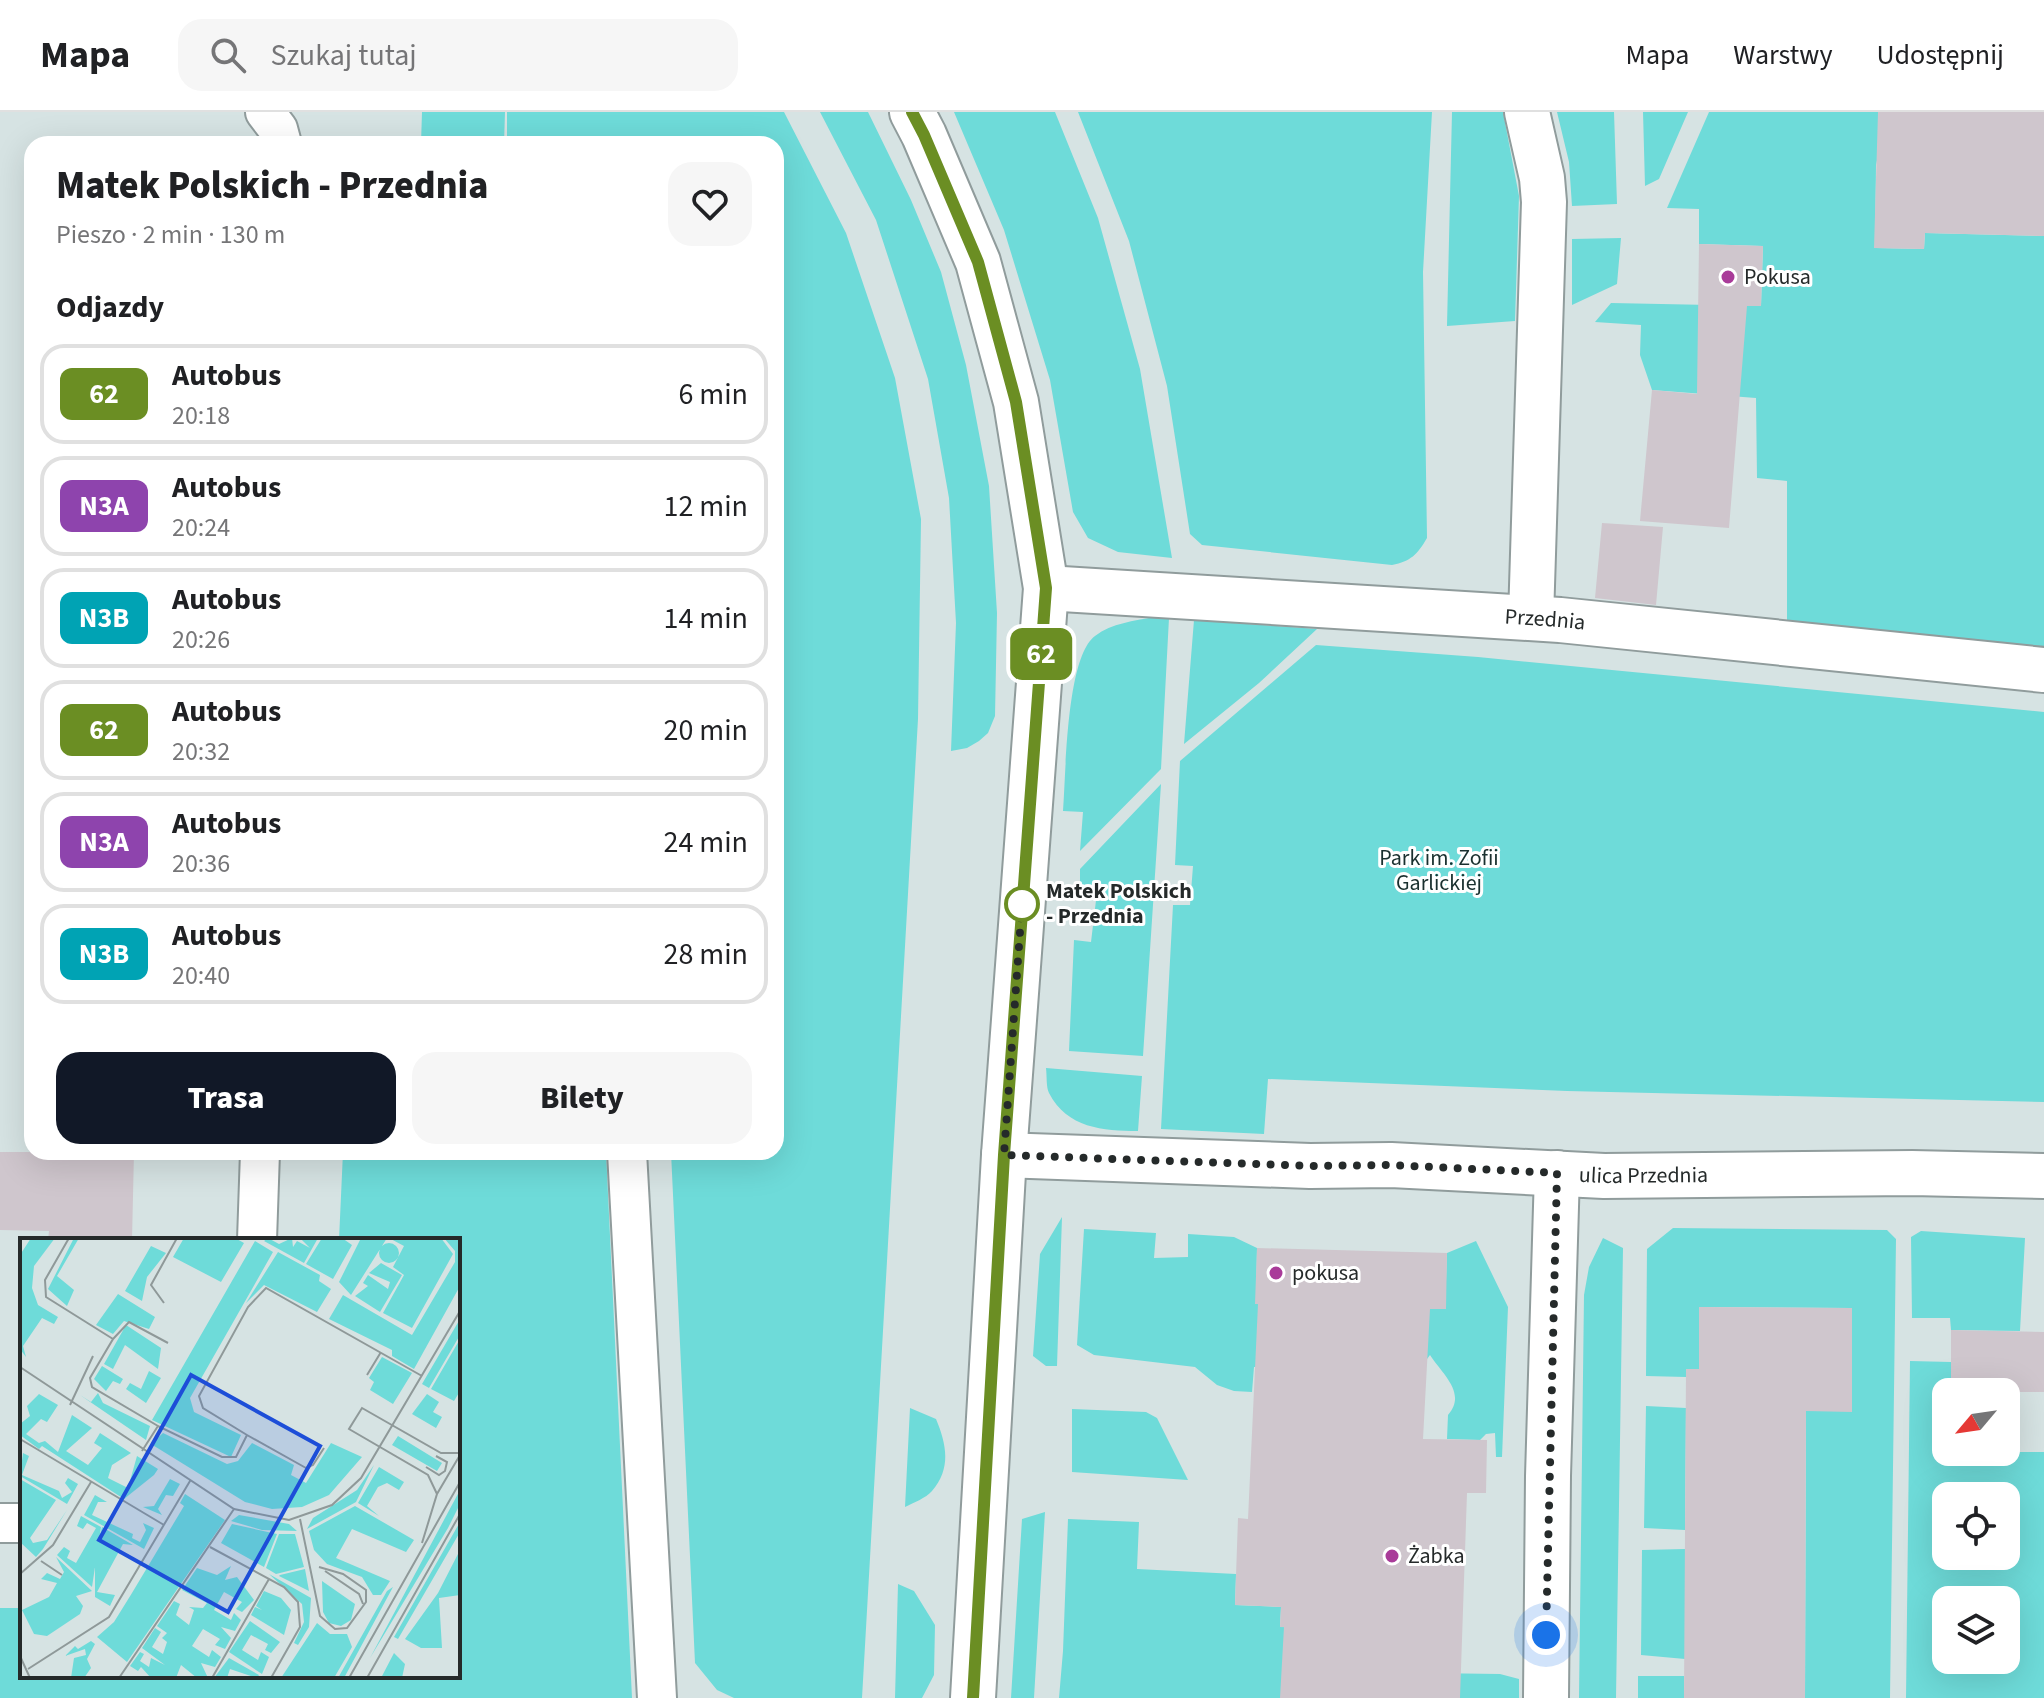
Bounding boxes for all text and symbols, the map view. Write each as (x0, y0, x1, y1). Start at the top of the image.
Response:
search box (178, 19, 738, 91)
text: Mapa (40, 28, 130, 82)
icon: search (206, 33, 250, 77)
text: Szukaj tutaj (270, 34, 417, 77)
text: Mapa (1626, 35, 1689, 75)
text: Warstwy (1733, 35, 1832, 75)
text: Udostępnij (1876, 35, 2004, 75)
text: Matek Polskich - Przednia (56, 159, 489, 213)
button: heart (668, 162, 752, 246)
text: Pieszo · 2 min · 130 m (56, 216, 285, 253)
place label: Pokusa (1744, 261, 1811, 293)
marker: Pokusa (1719, 268, 1737, 286)
text: Odjazdy (56, 286, 164, 329)
text: Autobus (172, 354, 281, 397)
text: 6 min (678, 373, 748, 416)
text: 62 (89, 374, 119, 414)
text: 20:18 (172, 397, 230, 434)
text: Autobus (172, 466, 281, 509)
text: 12 min (664, 485, 748, 528)
text: N3A (79, 486, 129, 526)
text: 20:24 (172, 509, 230, 546)
text: Autobus (172, 578, 281, 621)
text: 14 min (664, 597, 748, 640)
text: N3B (79, 598, 129, 638)
street label: Przednia (1504, 601, 1587, 639)
text: 20:26 (172, 621, 230, 658)
line badge: 62 (1005, 628, 1077, 680)
text: 62 (1026, 634, 1056, 674)
text: Autobus (172, 690, 281, 733)
text: 20 min (664, 709, 748, 752)
text: 62 (89, 710, 119, 750)
text: 20:32 (172, 733, 230, 770)
text: Autobus (172, 802, 281, 845)
text: 24 min (664, 821, 748, 864)
text: N3A (79, 822, 129, 862)
park label: Park im. Zofii Garlickiej (1379, 842, 1499, 899)
text: 20:36 (172, 845, 230, 882)
place label: Matek Polskich - Przednia (1046, 875, 1192, 932)
marker: Matek Polskich - Przednia (1005, 887, 1039, 921)
text: Autobus (172, 914, 281, 957)
text: 28 min (664, 933, 748, 976)
text: N3B (79, 934, 129, 974)
text: 20:40 (172, 957, 230, 994)
button: Trasa (56, 1052, 396, 1144)
button: Bilety (412, 1052, 752, 1144)
street label: ulica Przednia (1578, 1159, 1708, 1192)
inset map (20, 1238, 460, 1678)
place label: pokusa (1292, 1257, 1359, 1289)
marker: pokusa (1267, 1264, 1285, 1282)
north arrow (1932, 1378, 2020, 1466)
map controls (1932, 1378, 2020, 1674)
button: locate (1932, 1482, 2020, 1570)
place label: Żabka (1408, 1540, 1465, 1572)
marker: Żabka (1383, 1547, 1401, 1565)
button: layers (1932, 1586, 2020, 1674)
your location (1526, 1615, 1566, 1655)

